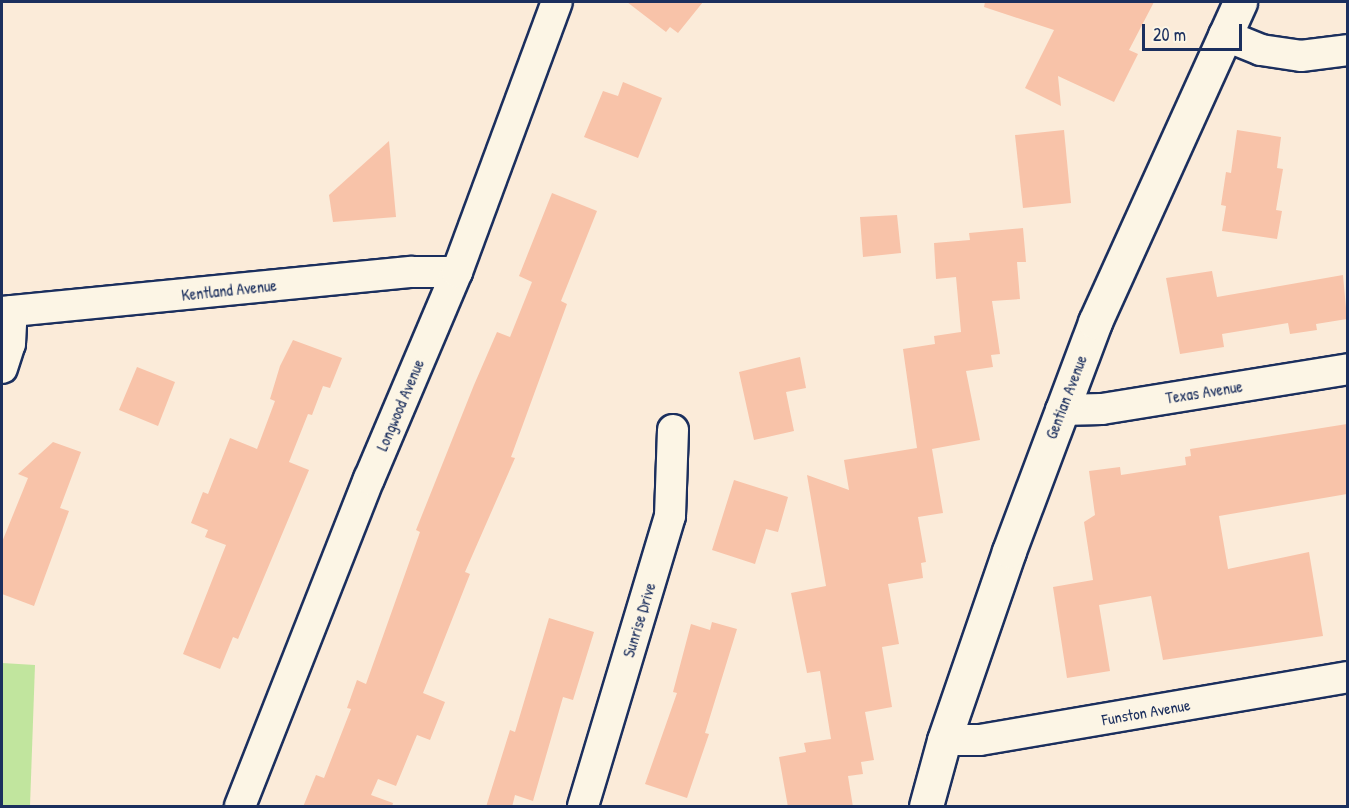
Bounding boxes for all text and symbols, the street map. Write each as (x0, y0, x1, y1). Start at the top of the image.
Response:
scale bar (1145, 12, 1246, 50)
text: 20 m (1153, 22, 1186, 47)
street label: Kentland Avenue (180, 275, 278, 305)
street label: Gentian Avenue (1041, 352, 1091, 442)
street label: Longwood Avenue (372, 356, 428, 454)
street label: Texas Avenue (1164, 376, 1244, 408)
street label: Sunrise Drive (619, 580, 659, 660)
street label: Funston Avenue (1100, 695, 1192, 729)

